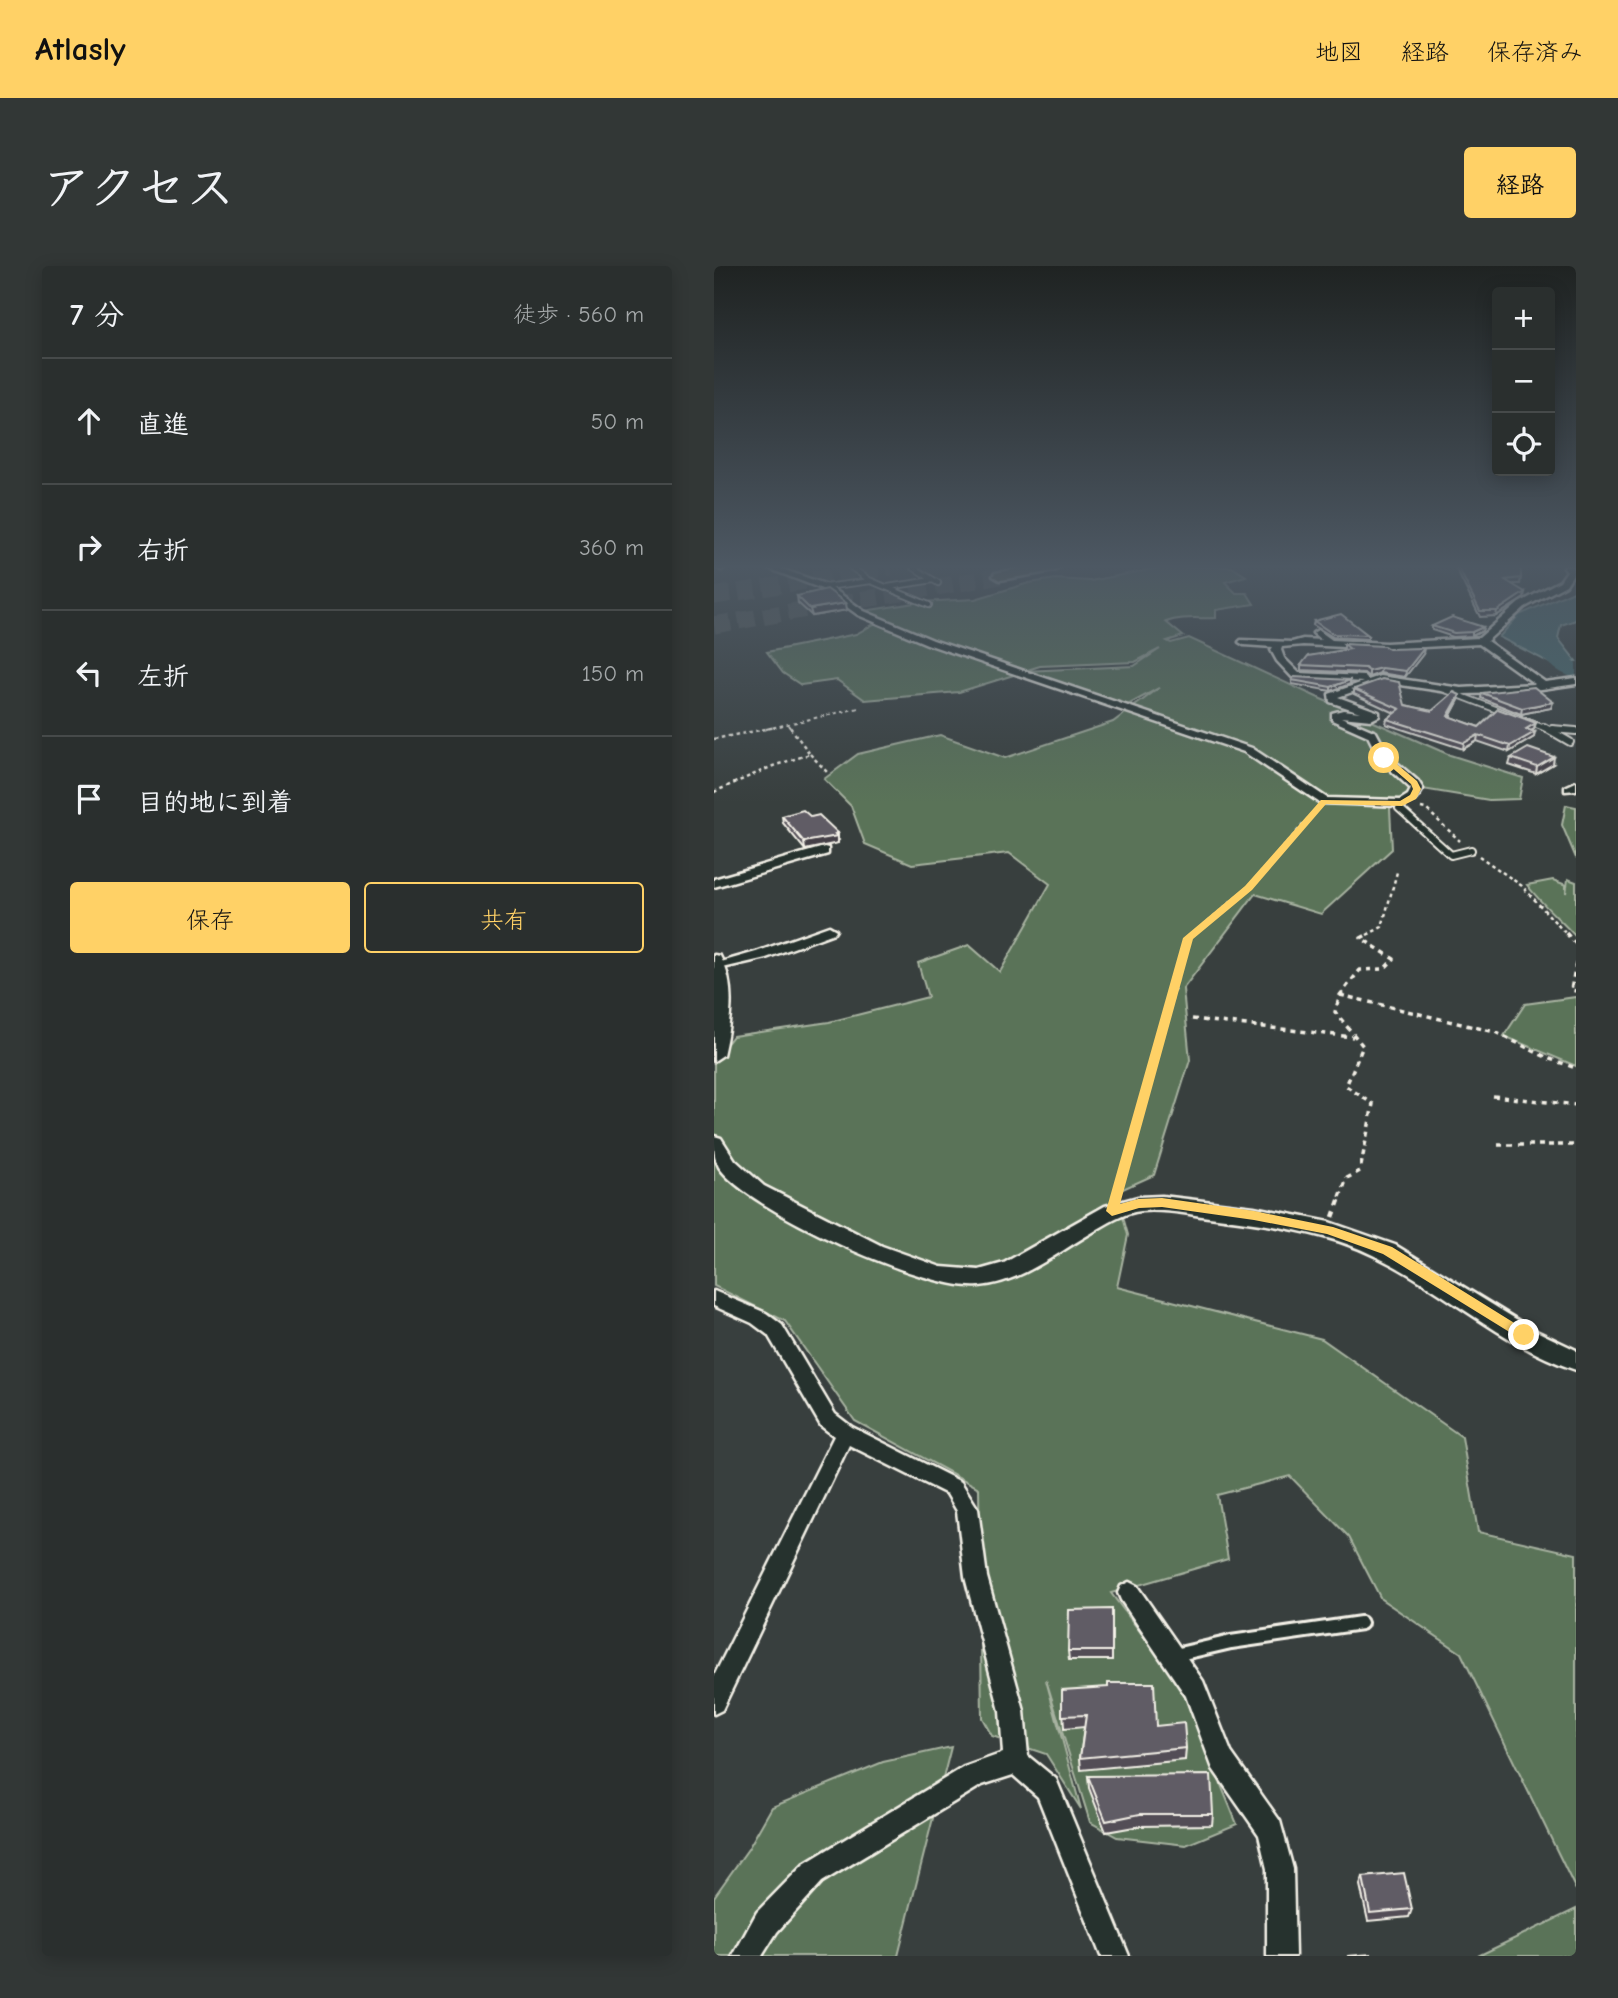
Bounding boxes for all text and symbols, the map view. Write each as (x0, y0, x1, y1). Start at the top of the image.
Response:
text: Atlasly (35, 30, 126, 68)
text: 地図 (1315, 38, 1363, 66)
text: 経路 (1401, 38, 1449, 66)
text: 保存済み (1487, 38, 1583, 66)
button: 経路 (1464, 147, 1576, 218)
text: アクセス (42, 160, 235, 216)
map controls (1492, 287, 1555, 476)
button: + (1492, 287, 1555, 350)
text: 7 分 (70, 298, 124, 333)
text: 徒歩 · 560 m (513, 301, 644, 328)
button: − (1492, 350, 1555, 413)
icon: ahead (70, 402, 108, 440)
text: 50 m (591, 408, 644, 435)
text: 直進 (137, 410, 189, 440)
button: locate (1492, 413, 1555, 476)
icon: right (70, 528, 108, 566)
text: 360 m (579, 534, 644, 561)
text: 右折 (137, 536, 189, 566)
icon: left (70, 654, 108, 692)
text: 150 m (582, 660, 644, 687)
text: 左折 (137, 662, 189, 692)
route start (1368, 742, 1399, 773)
icon: arrive (70, 780, 108, 818)
text: 目的地に到着 (137, 788, 293, 818)
button: 保存 (70, 882, 350, 953)
button: 共有 (364, 882, 644, 953)
route end (1508, 1319, 1539, 1350)

